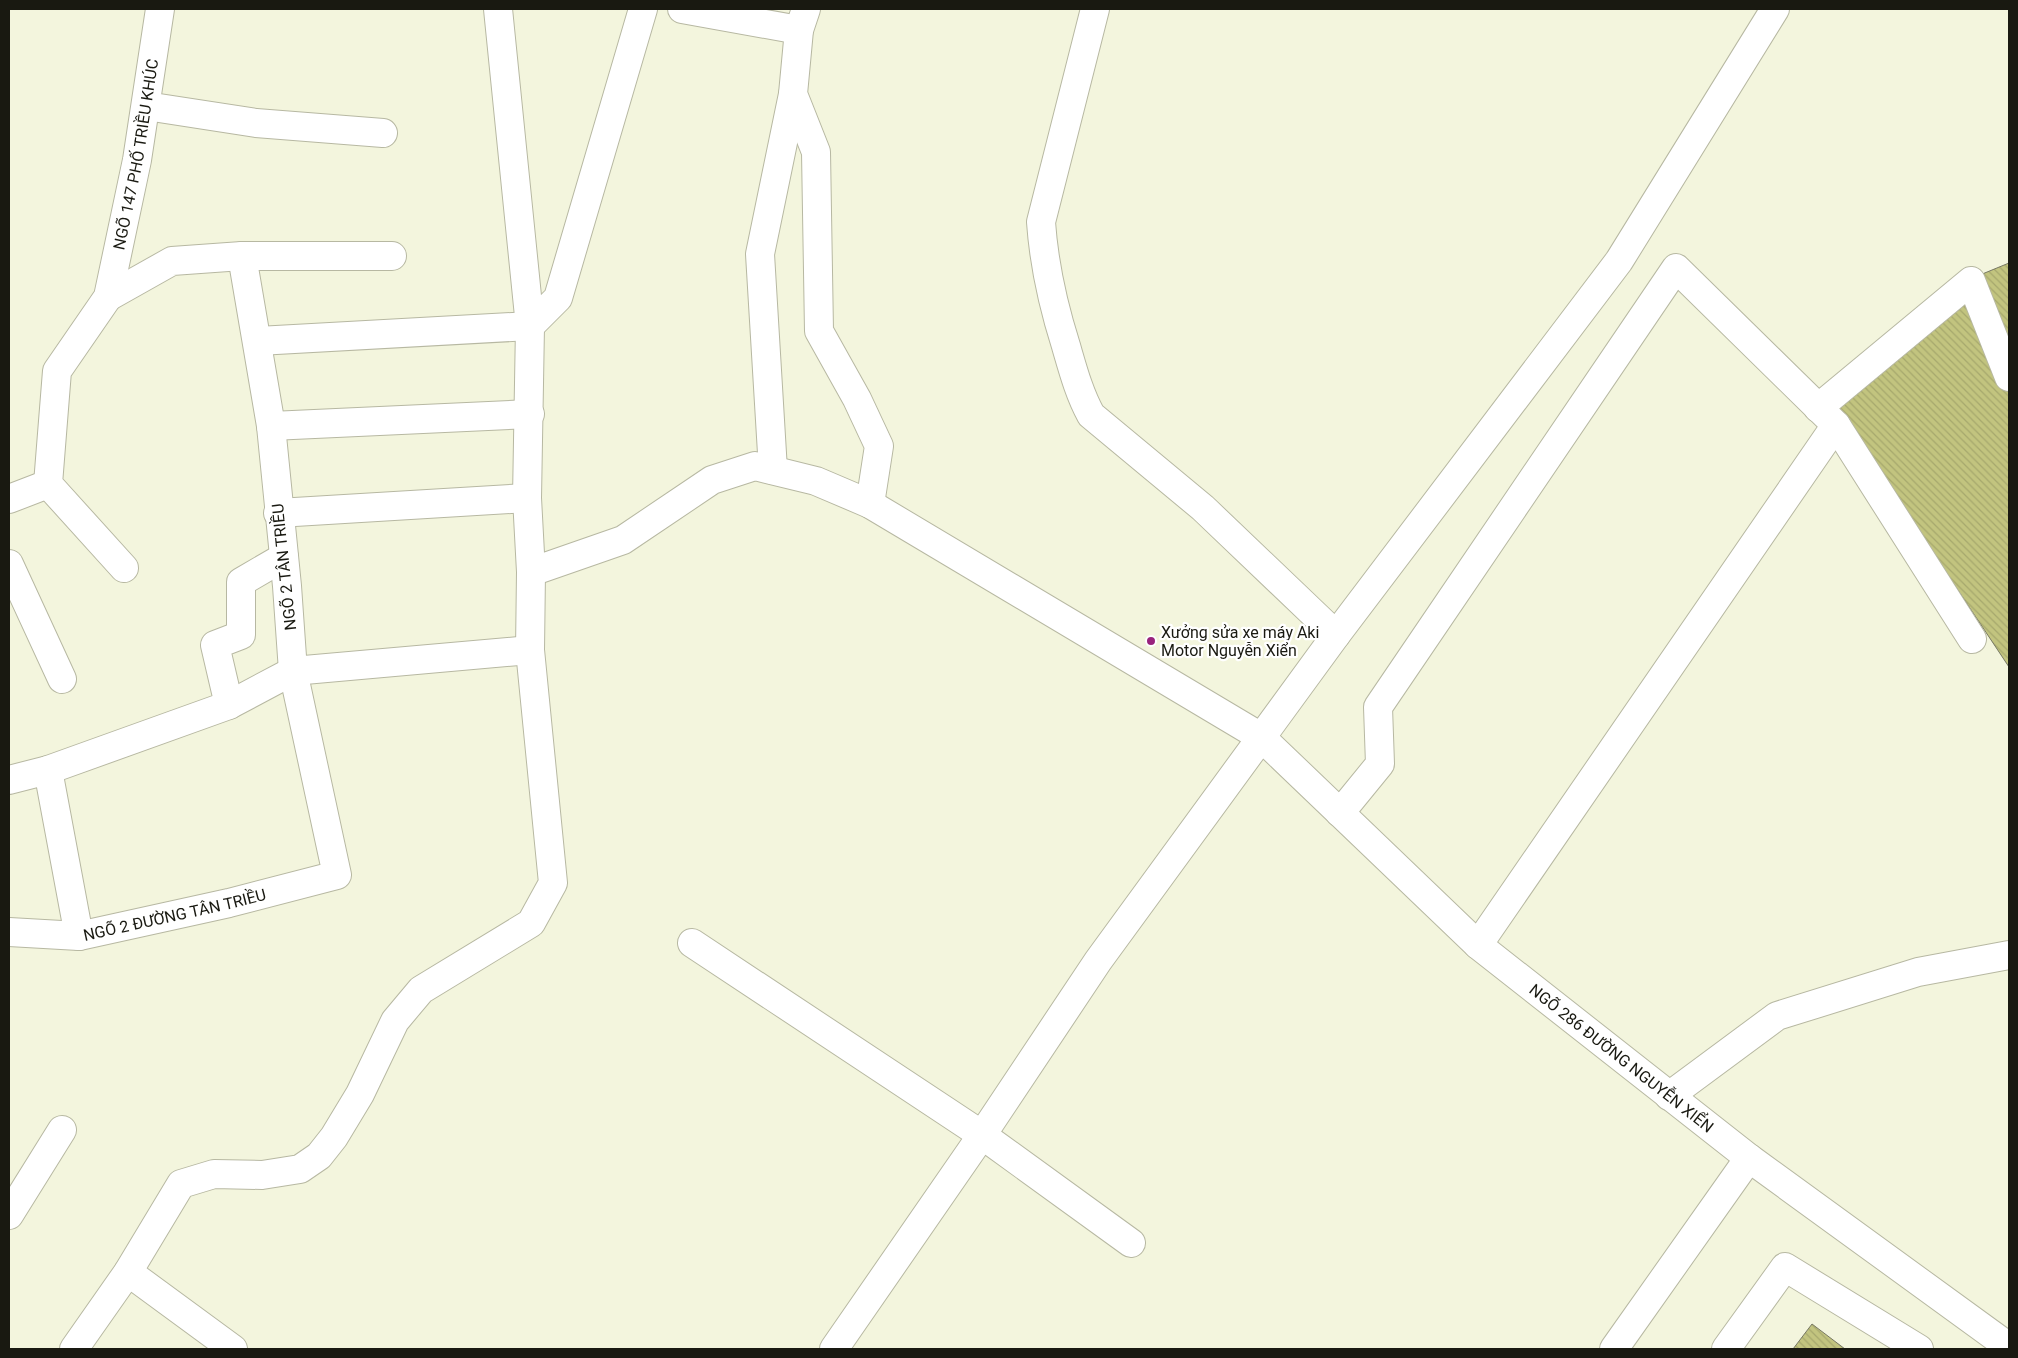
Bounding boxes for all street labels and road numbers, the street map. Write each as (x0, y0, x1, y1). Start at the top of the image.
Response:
street label: NGÕ 147 PHỐ TRIỀU KHÚC (109, 57, 162, 251)
street label: NGÕ 2 TÂN TRIỀU (266, 503, 300, 632)
street label: NGÕ 2 ĐƯỜNG TÂN TRIỀU (81, 884, 268, 944)
street label: NGÕ 286 ĐƯỜNG NGUYỄN XIỂN (1526, 980, 1718, 1136)

